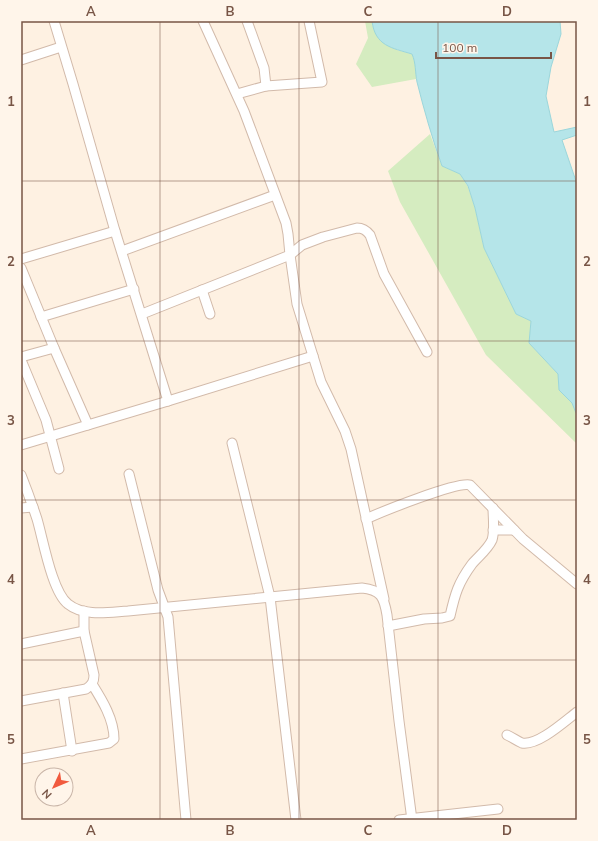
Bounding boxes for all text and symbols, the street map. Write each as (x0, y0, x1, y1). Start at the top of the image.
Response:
text: A (86, 3, 96, 19)
text: B (226, 3, 235, 19)
text: C (364, 3, 373, 19)
text: D (502, 3, 512, 19)
scale bar (436, 34, 551, 60)
text: 100 m (442, 40, 477, 55)
text: 1 (7, 93, 15, 109)
text: 1 (583, 93, 591, 109)
text: 2 (7, 253, 15, 269)
text: 2 (583, 253, 591, 269)
text: 3 (7, 412, 15, 428)
text: 3 (583, 412, 591, 428)
text: 4 (7, 571, 15, 587)
text: 4 (583, 571, 591, 587)
text: 5 (7, 731, 15, 747)
text: 5 (583, 731, 591, 747)
north arrow (34, 767, 74, 807)
text: N (39, 786, 55, 802)
text: A (86, 822, 96, 838)
text: B (226, 822, 235, 838)
text: C (364, 822, 373, 838)
text: D (502, 822, 512, 838)

